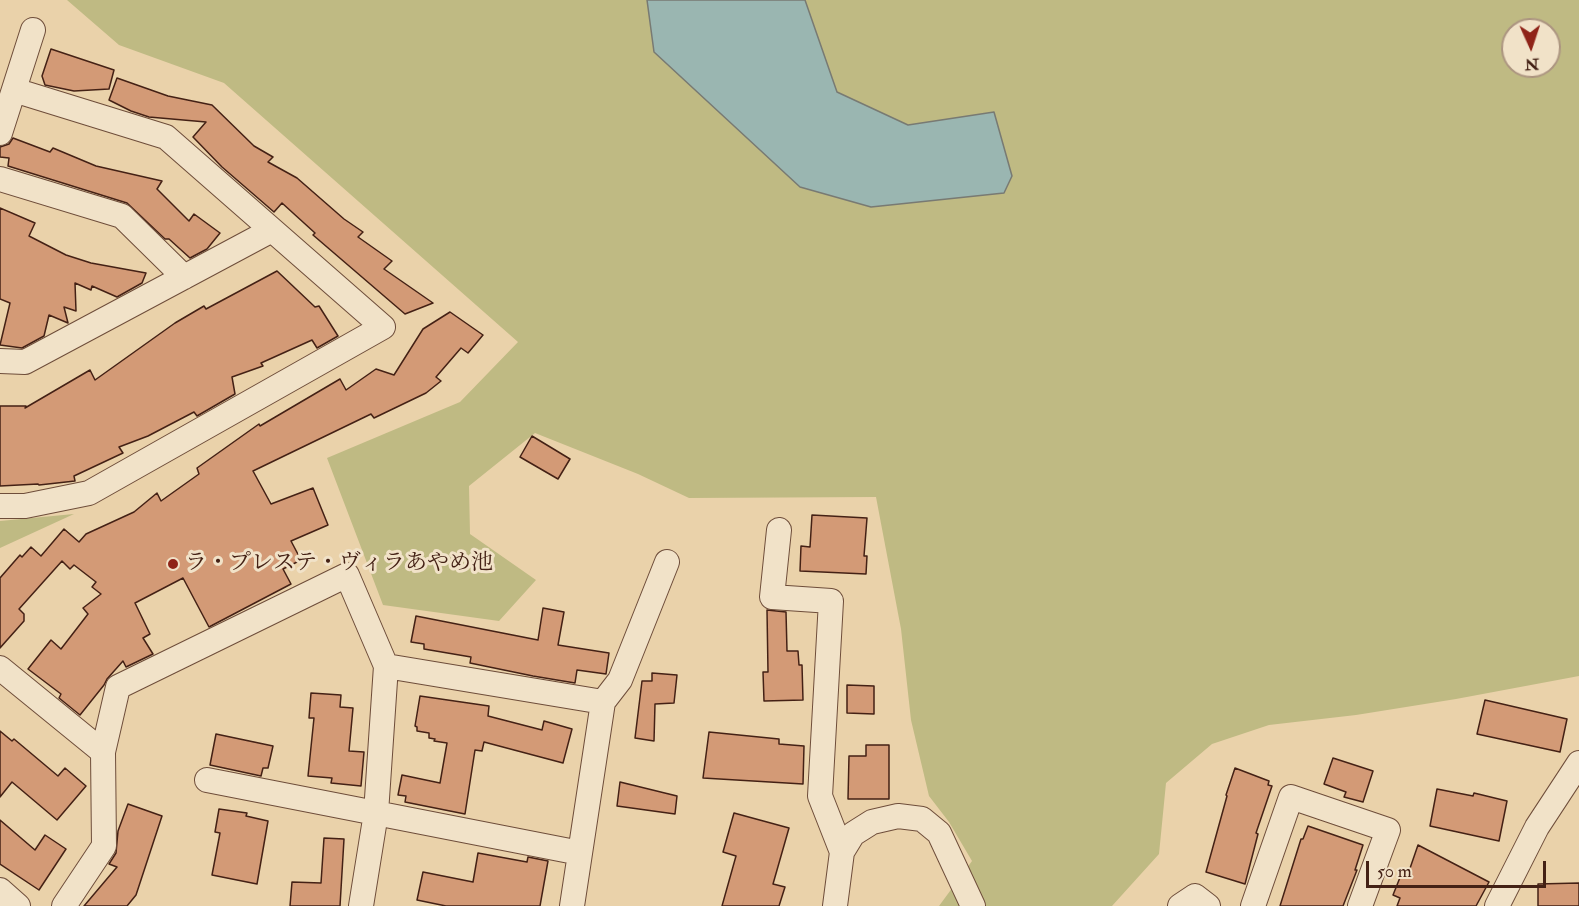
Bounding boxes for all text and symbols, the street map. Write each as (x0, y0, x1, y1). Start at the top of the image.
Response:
north arrow (1501, 18, 1561, 78)
text: N (1524, 54, 1540, 74)
place label: ラ・プレステ・ヴィラあやめ池 (185, 551, 493, 577)
marker: ラ・プレステ・ヴィラあやめ池 (166, 557, 180, 571)
scale bar (1369, 849, 1549, 887)
text: 50 m (1377, 860, 1412, 883)

